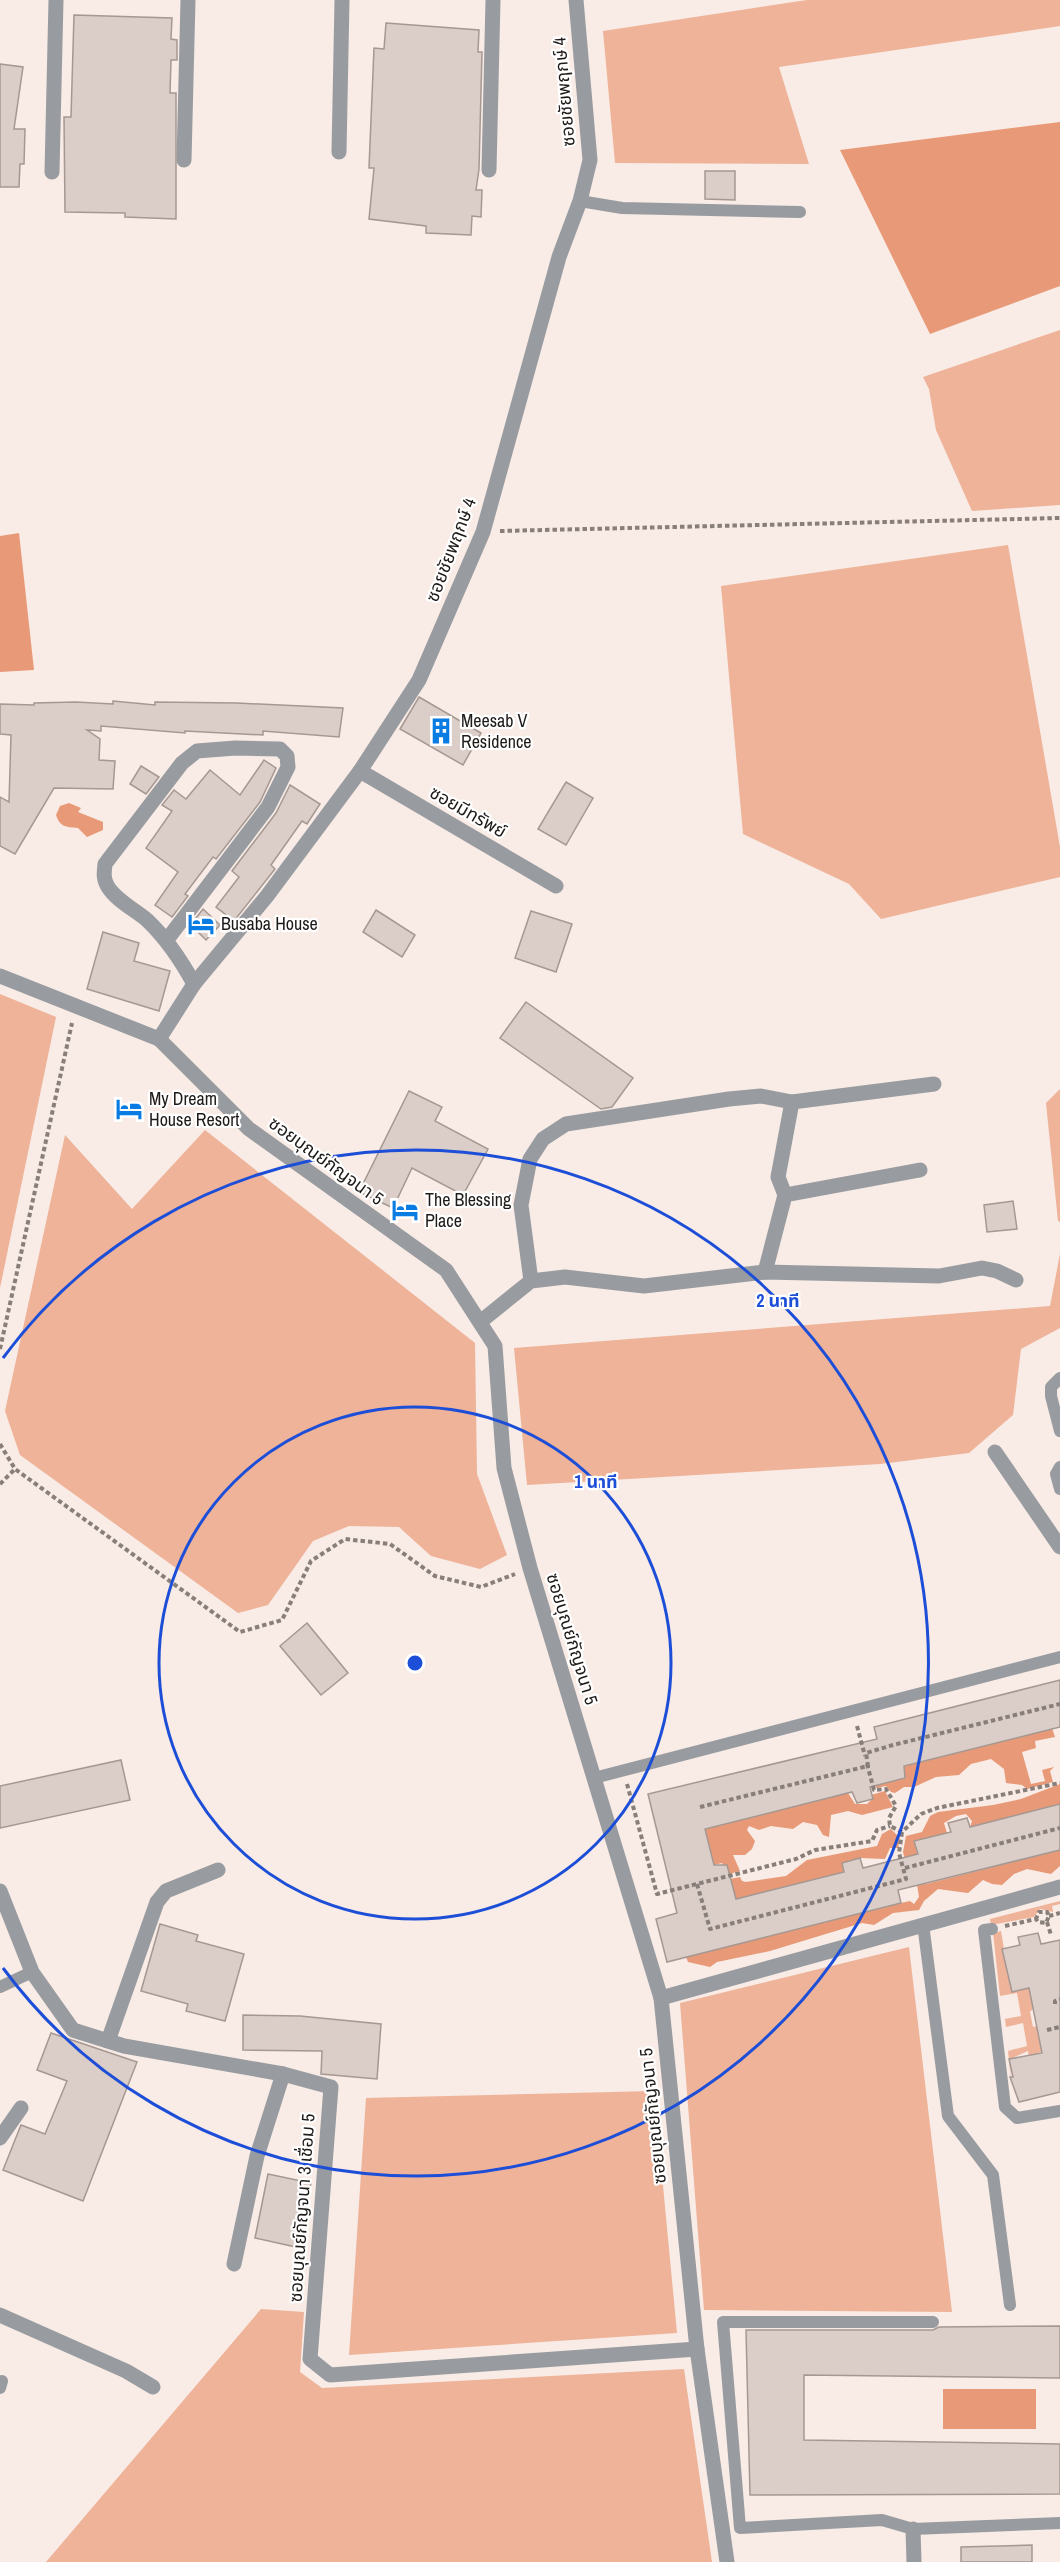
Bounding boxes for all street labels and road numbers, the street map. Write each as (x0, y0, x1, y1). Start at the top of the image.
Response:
street label: ซอยชัยพฤกษ์ 4 (546, 36, 581, 148)
street label: ซอยชัยพฤกษ์ 4 (419, 494, 482, 605)
street label: ซอยมีทรัพย์ (425, 779, 511, 844)
street label: ซอยบุณย์กัญจนา 5 (264, 1110, 389, 1211)
street label: ซอยบุณย์กัญจนา 5 (541, 1570, 604, 1708)
street label: ซอยบุณย์กัญจนา 5 (633, 2047, 672, 2185)
street label: ซอยบุณย์กัญจนา 3 เชื่อม 5 (282, 2113, 321, 2303)

